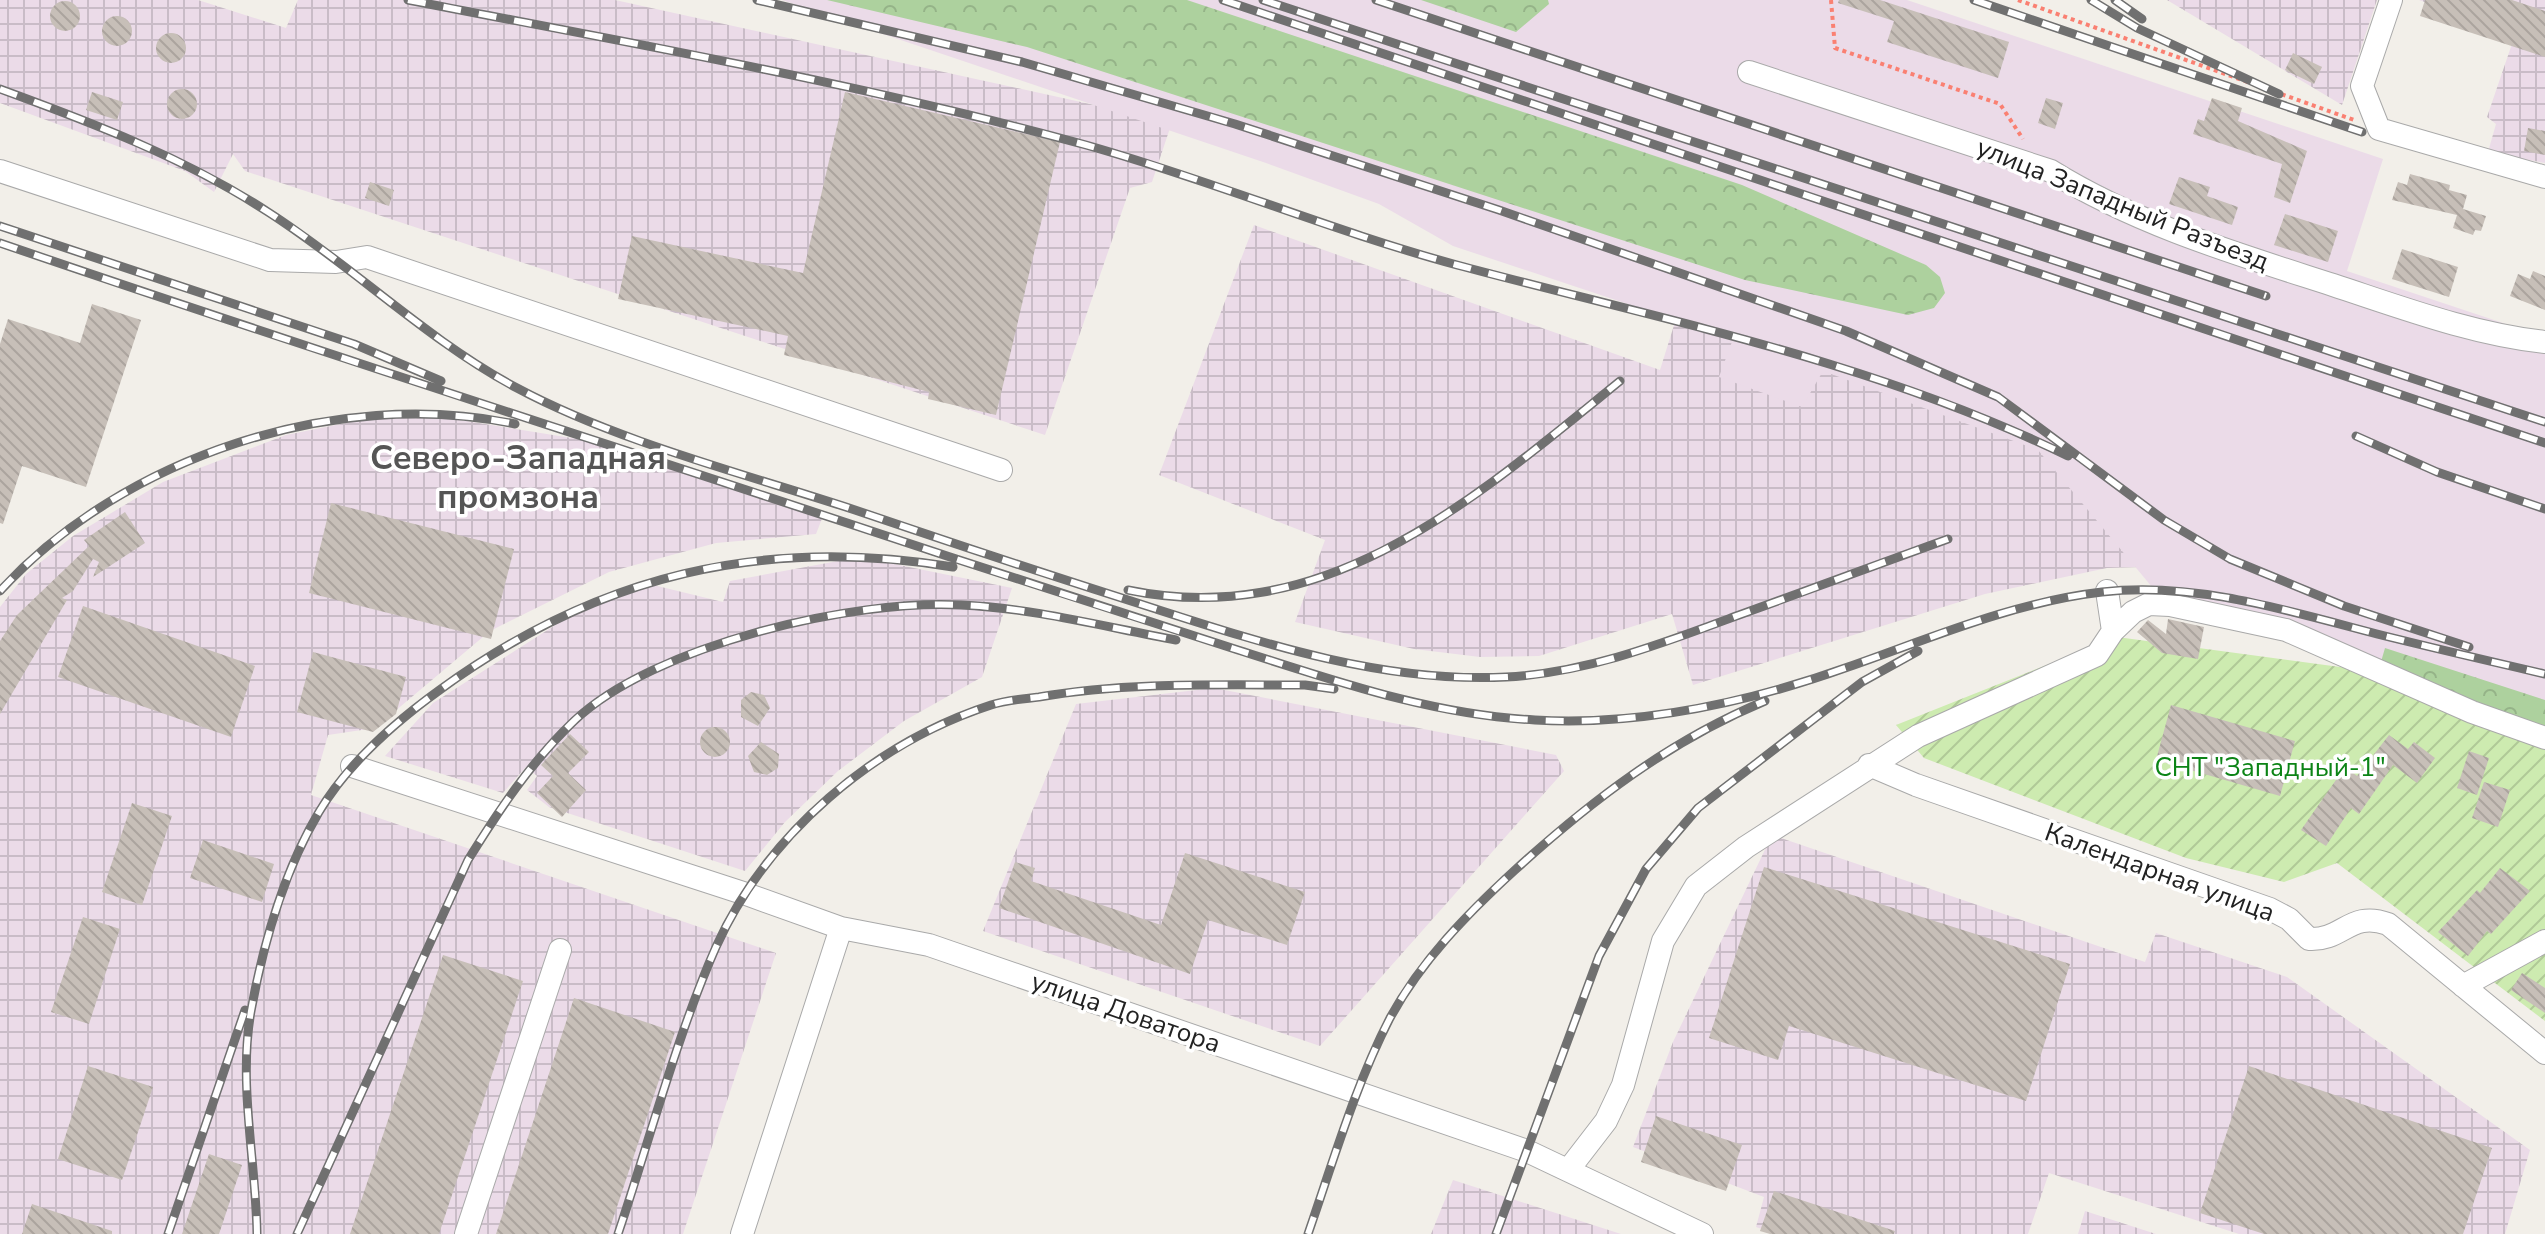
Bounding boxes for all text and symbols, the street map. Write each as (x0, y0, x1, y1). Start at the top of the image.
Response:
street label: улица Западный Разъезд (1971, 130, 2274, 279)
district label: Северо-Западная промзона (370, 435, 666, 520)
park label: СНТ "Западный-1" (2154, 750, 2386, 785)
street label: Календарная улица (2040, 815, 2280, 930)
street label: улица Доватора (1027, 964, 1225, 1061)

